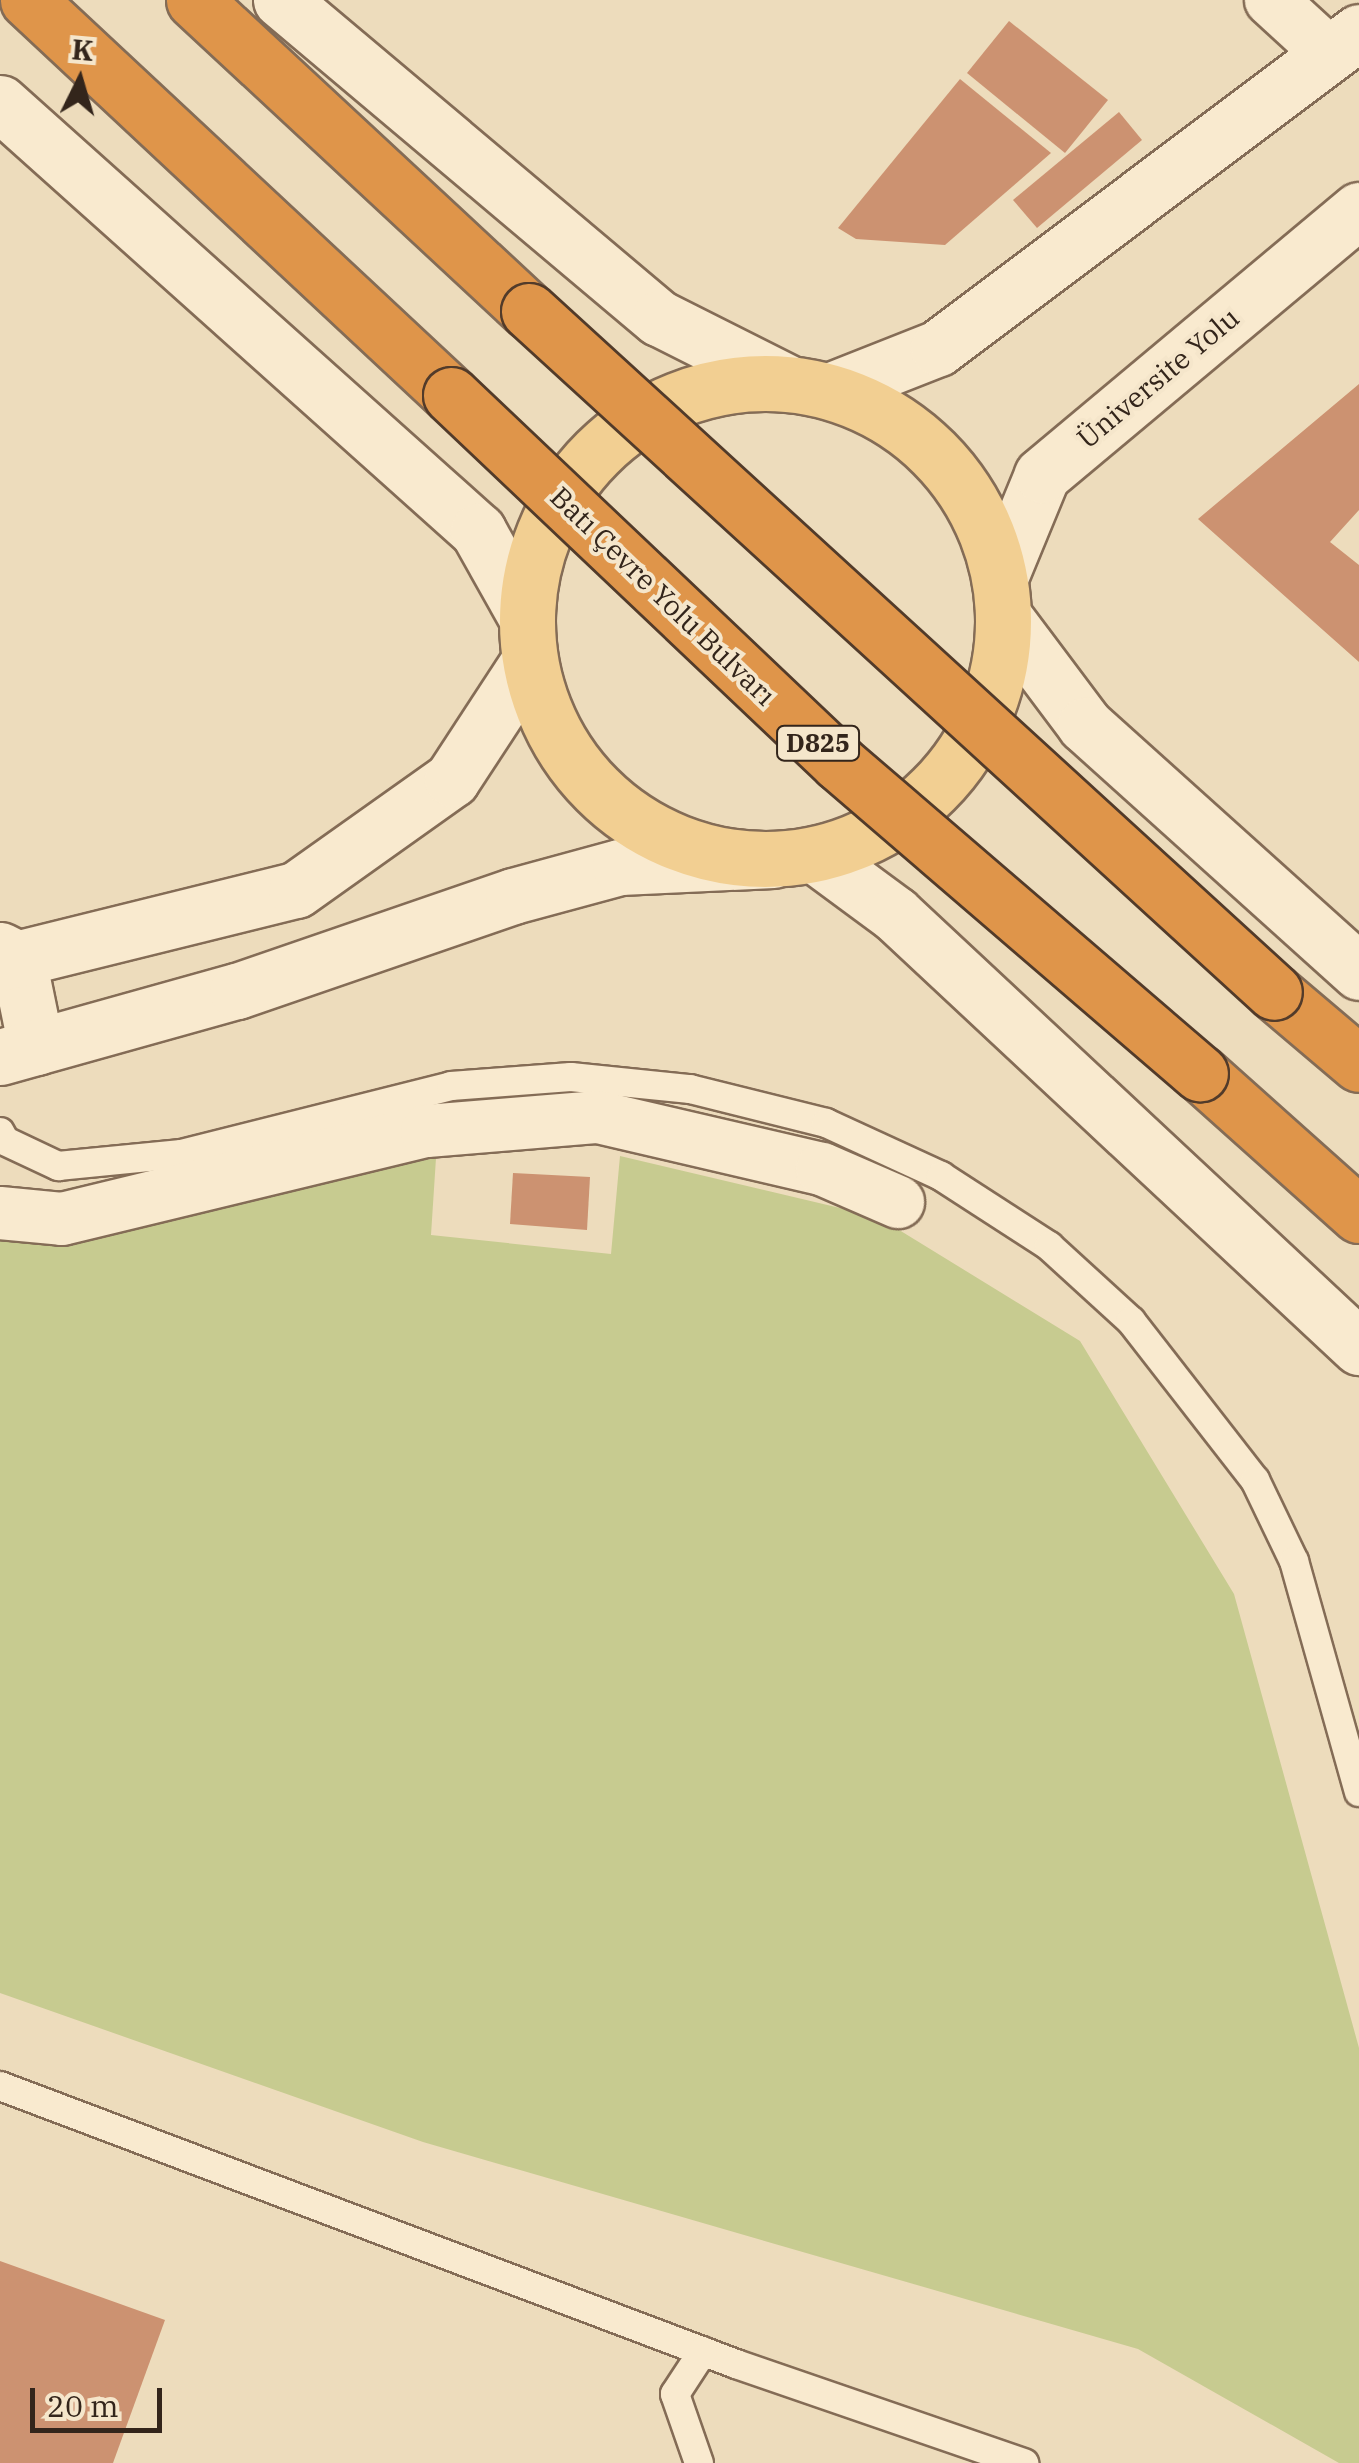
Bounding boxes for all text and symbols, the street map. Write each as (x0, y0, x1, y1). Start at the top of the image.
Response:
north arrow (30, 30, 130, 130)
text: K (70, 30, 95, 69)
street label: Üniversite Yolu (1070, 301, 1246, 455)
street label: Batı Çevre Yolu Bulvarı (543, 480, 783, 712)
road number: D825 (776, 723, 860, 763)
scale bar (35, 2368, 168, 2430)
text: 20 m (47, 2386, 119, 2425)

